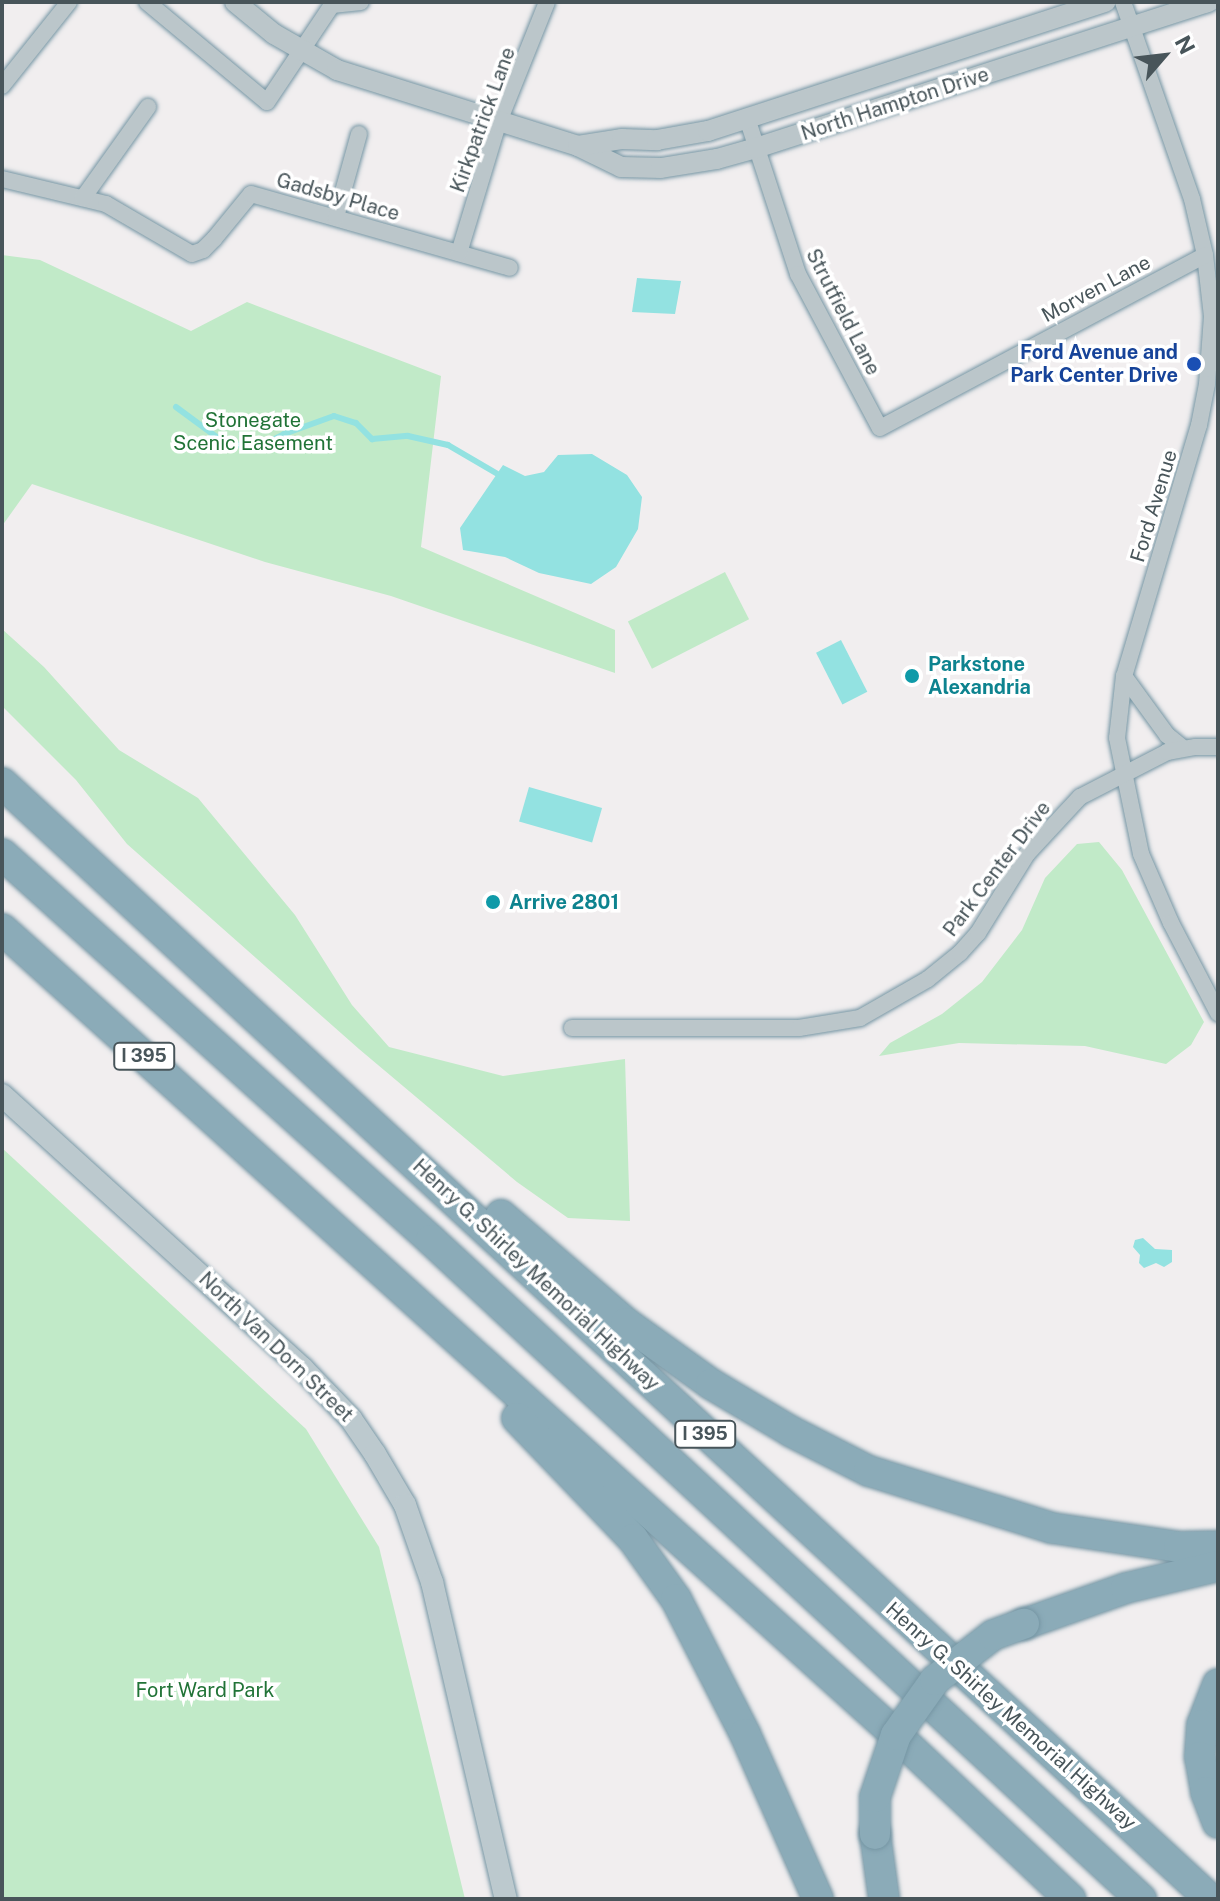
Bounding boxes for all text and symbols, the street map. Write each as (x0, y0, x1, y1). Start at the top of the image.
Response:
north arrow (1124, 16, 1204, 96)
text: N (1170, 31, 1201, 58)
street label: Kirkpatrick Lane (446, 44, 520, 196)
street label: North Hampton Drive (798, 62, 992, 146)
street label: Gadsby Place (274, 168, 402, 226)
street label: Strutfield Lane (801, 245, 885, 379)
street label: Morven Lane (1038, 250, 1154, 328)
place label: Ford Avenue and Park Center Drive (1010, 340, 1178, 387)
marker: Ford Avenue and Park Center Drive (1185, 355, 1203, 373)
park label: Stonegate Scenic Easement (173, 409, 333, 456)
street label: Ford Avenue (1126, 447, 1182, 565)
place label: Parkstone Alexandria (928, 652, 1031, 699)
marker: Parkstone Alexandria (903, 667, 921, 685)
street label: Park Center Drive (938, 797, 1056, 941)
place label: Arrive 2801 (509, 890, 619, 914)
marker: Arrive 2801 (484, 893, 502, 911)
road number: I 395 (112, 1042, 176, 1070)
street label: Henry G. Shirley Memorial Highway (408, 1154, 664, 1396)
street label: North Van Dorn Street (194, 1267, 358, 1427)
road number: I 395 (673, 1420, 737, 1448)
street label: Henry G. Shirley Memorial Highway (881, 1597, 1141, 1835)
park label: Fort Ward Park (135, 1678, 275, 1702)

